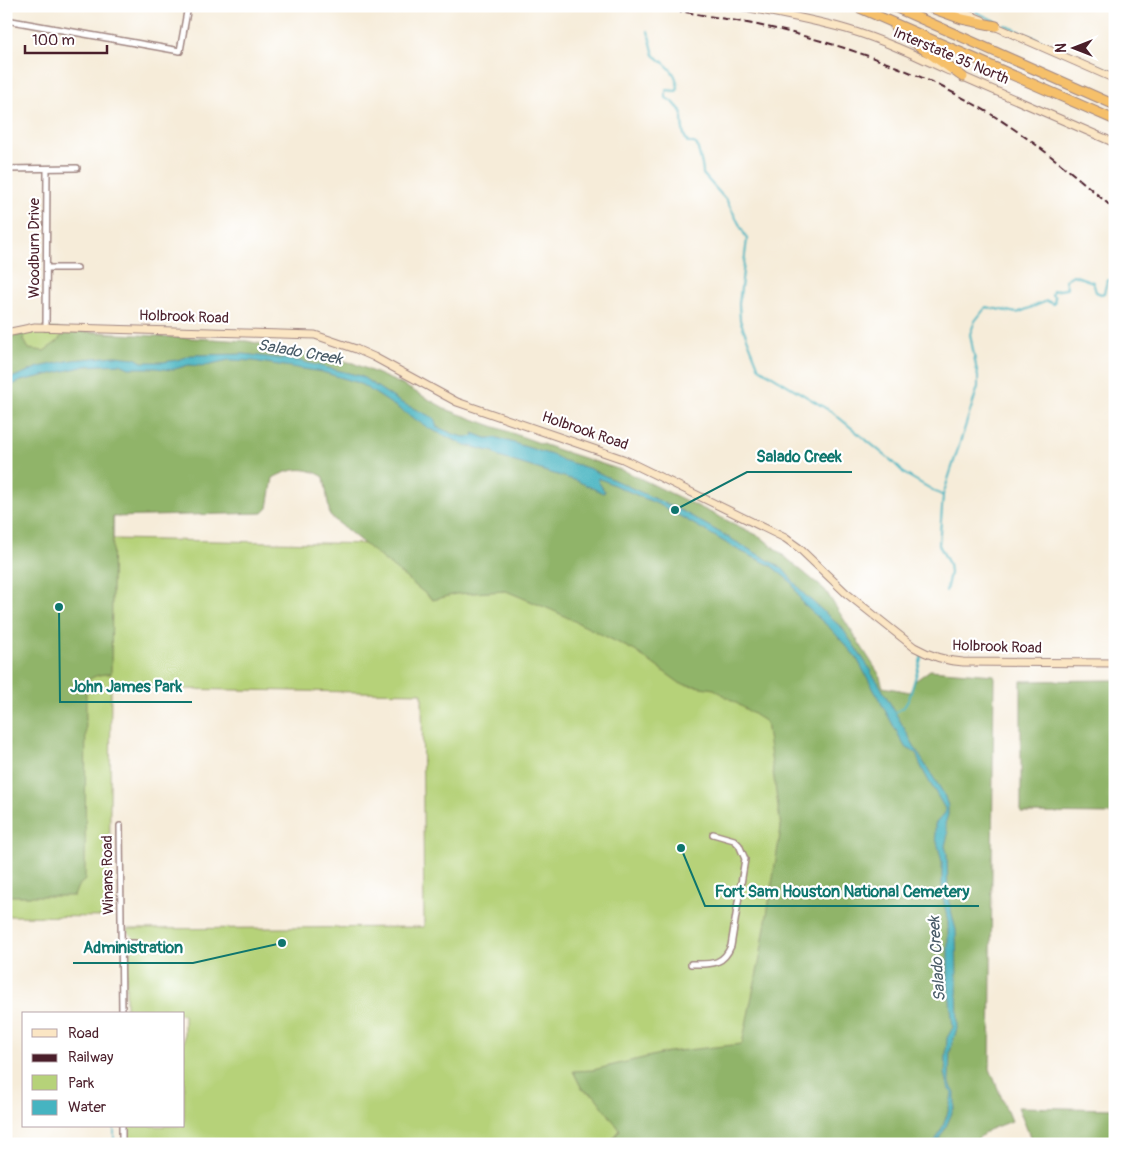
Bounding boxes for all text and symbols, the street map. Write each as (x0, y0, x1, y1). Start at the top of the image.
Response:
scale bar (25, 22, 108, 54)
north arrow (1048, 22, 1098, 72)
street label: Interstate 35 North (890, 23, 1012, 89)
text: 100 m (32, 31, 75, 50)
text: N (1053, 43, 1070, 53)
street label: Woodburn Drive (25, 197, 44, 298)
street label: Holbrook Road (139, 306, 229, 328)
water label: Salado Creek (256, 335, 345, 369)
street label: Holbrook Road (539, 407, 631, 455)
callout: Salado Creek (747, 441, 852, 472)
text: Salado Creek (756, 447, 842, 467)
street label: Holbrook Road (952, 636, 1042, 658)
callout: John James Park (60, 671, 192, 702)
text: John James Park (70, 677, 182, 697)
street label: Winans Road (98, 835, 118, 915)
callout: Fort Sam Houston National Cemetery (705, 875, 979, 906)
text: Fort Sam Houston National Cemetery (715, 882, 970, 902)
water label: Salado Creek (924, 914, 950, 1002)
callout: Administration (73, 932, 193, 963)
text: Administration (83, 938, 183, 958)
legend (22, 1012, 185, 1128)
text: Road (68, 1024, 99, 1043)
text: Railway (68, 1048, 114, 1067)
text: Park (68, 1074, 95, 1093)
text: Water (68, 1098, 107, 1117)

